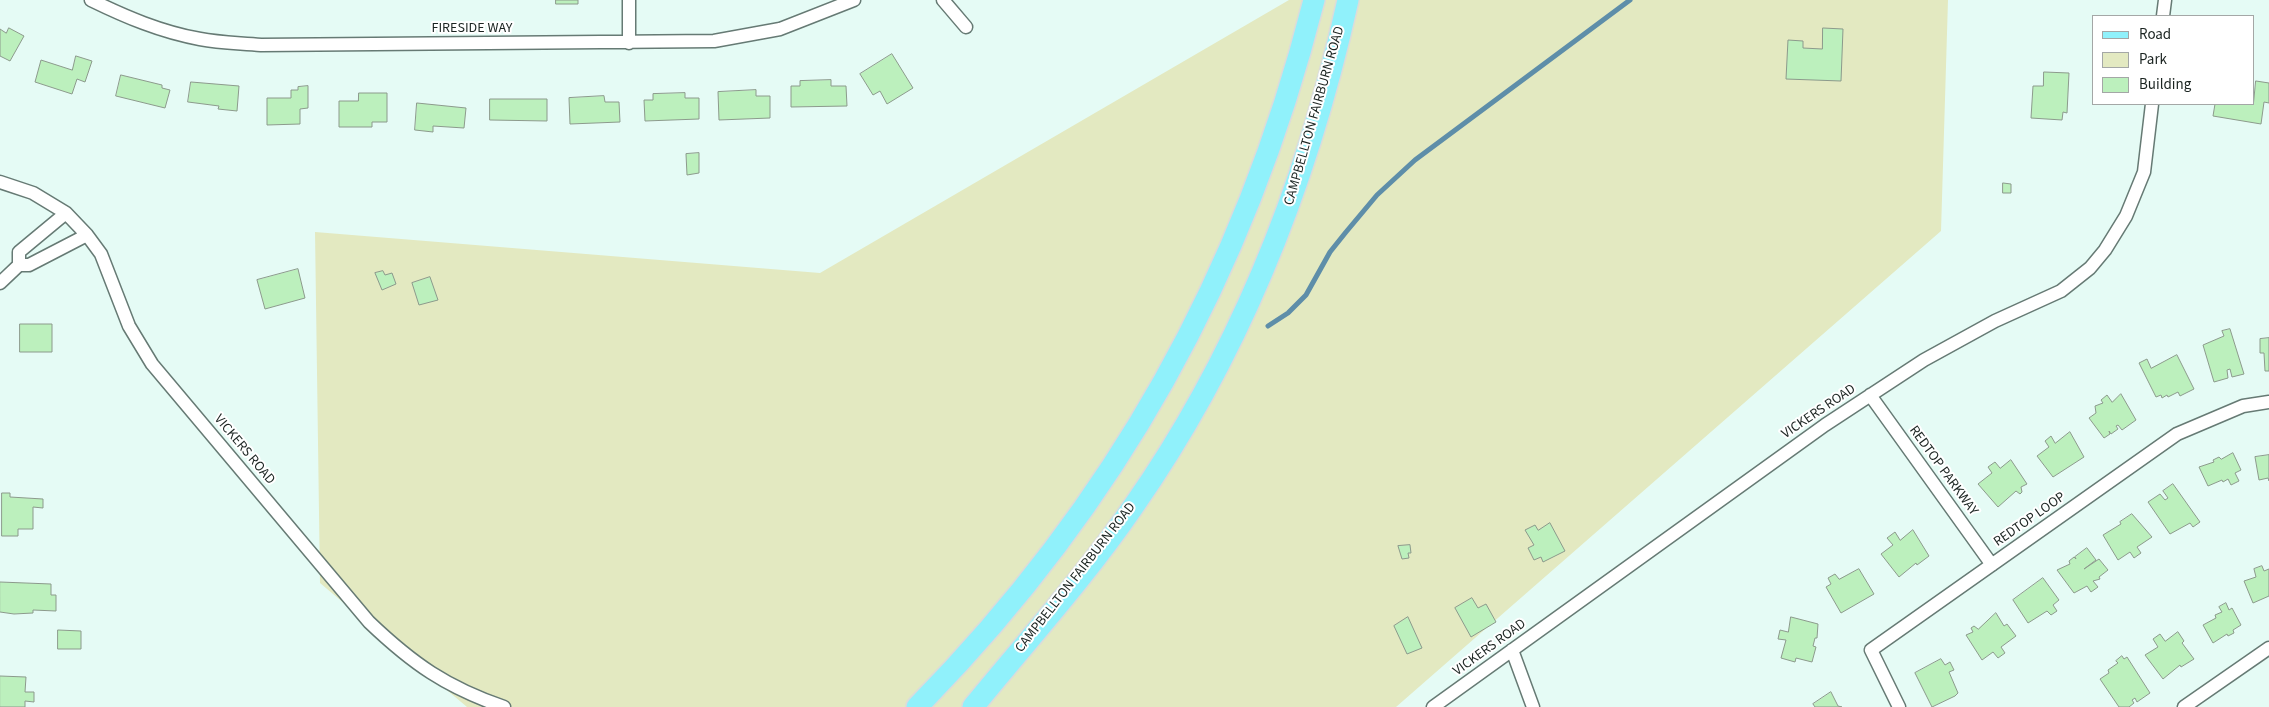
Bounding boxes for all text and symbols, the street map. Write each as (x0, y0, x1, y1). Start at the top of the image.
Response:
legend (2092, 15, 2254, 105)
street label: FIRESIDE WAY (432, 21, 512, 37)
street label: CAMPBELLTON FAIRBURN ROAD (1281, 24, 1349, 208)
text: Road (2139, 24, 2171, 45)
text: Park (2139, 49, 2167, 70)
text: Building (2139, 74, 2191, 95)
street label: VICKERS ROAD (1779, 381, 1859, 443)
street label: VICKERS ROAD (210, 412, 278, 488)
street label: REDTOP PARKWAY (1905, 423, 1981, 519)
street label: REDTOP LOOP (1991, 489, 2069, 551)
street label: CAMPBELLTON FAIRBURN ROAD (1012, 500, 1140, 656)
street label: VICKERS ROAD (1450, 616, 1530, 680)

